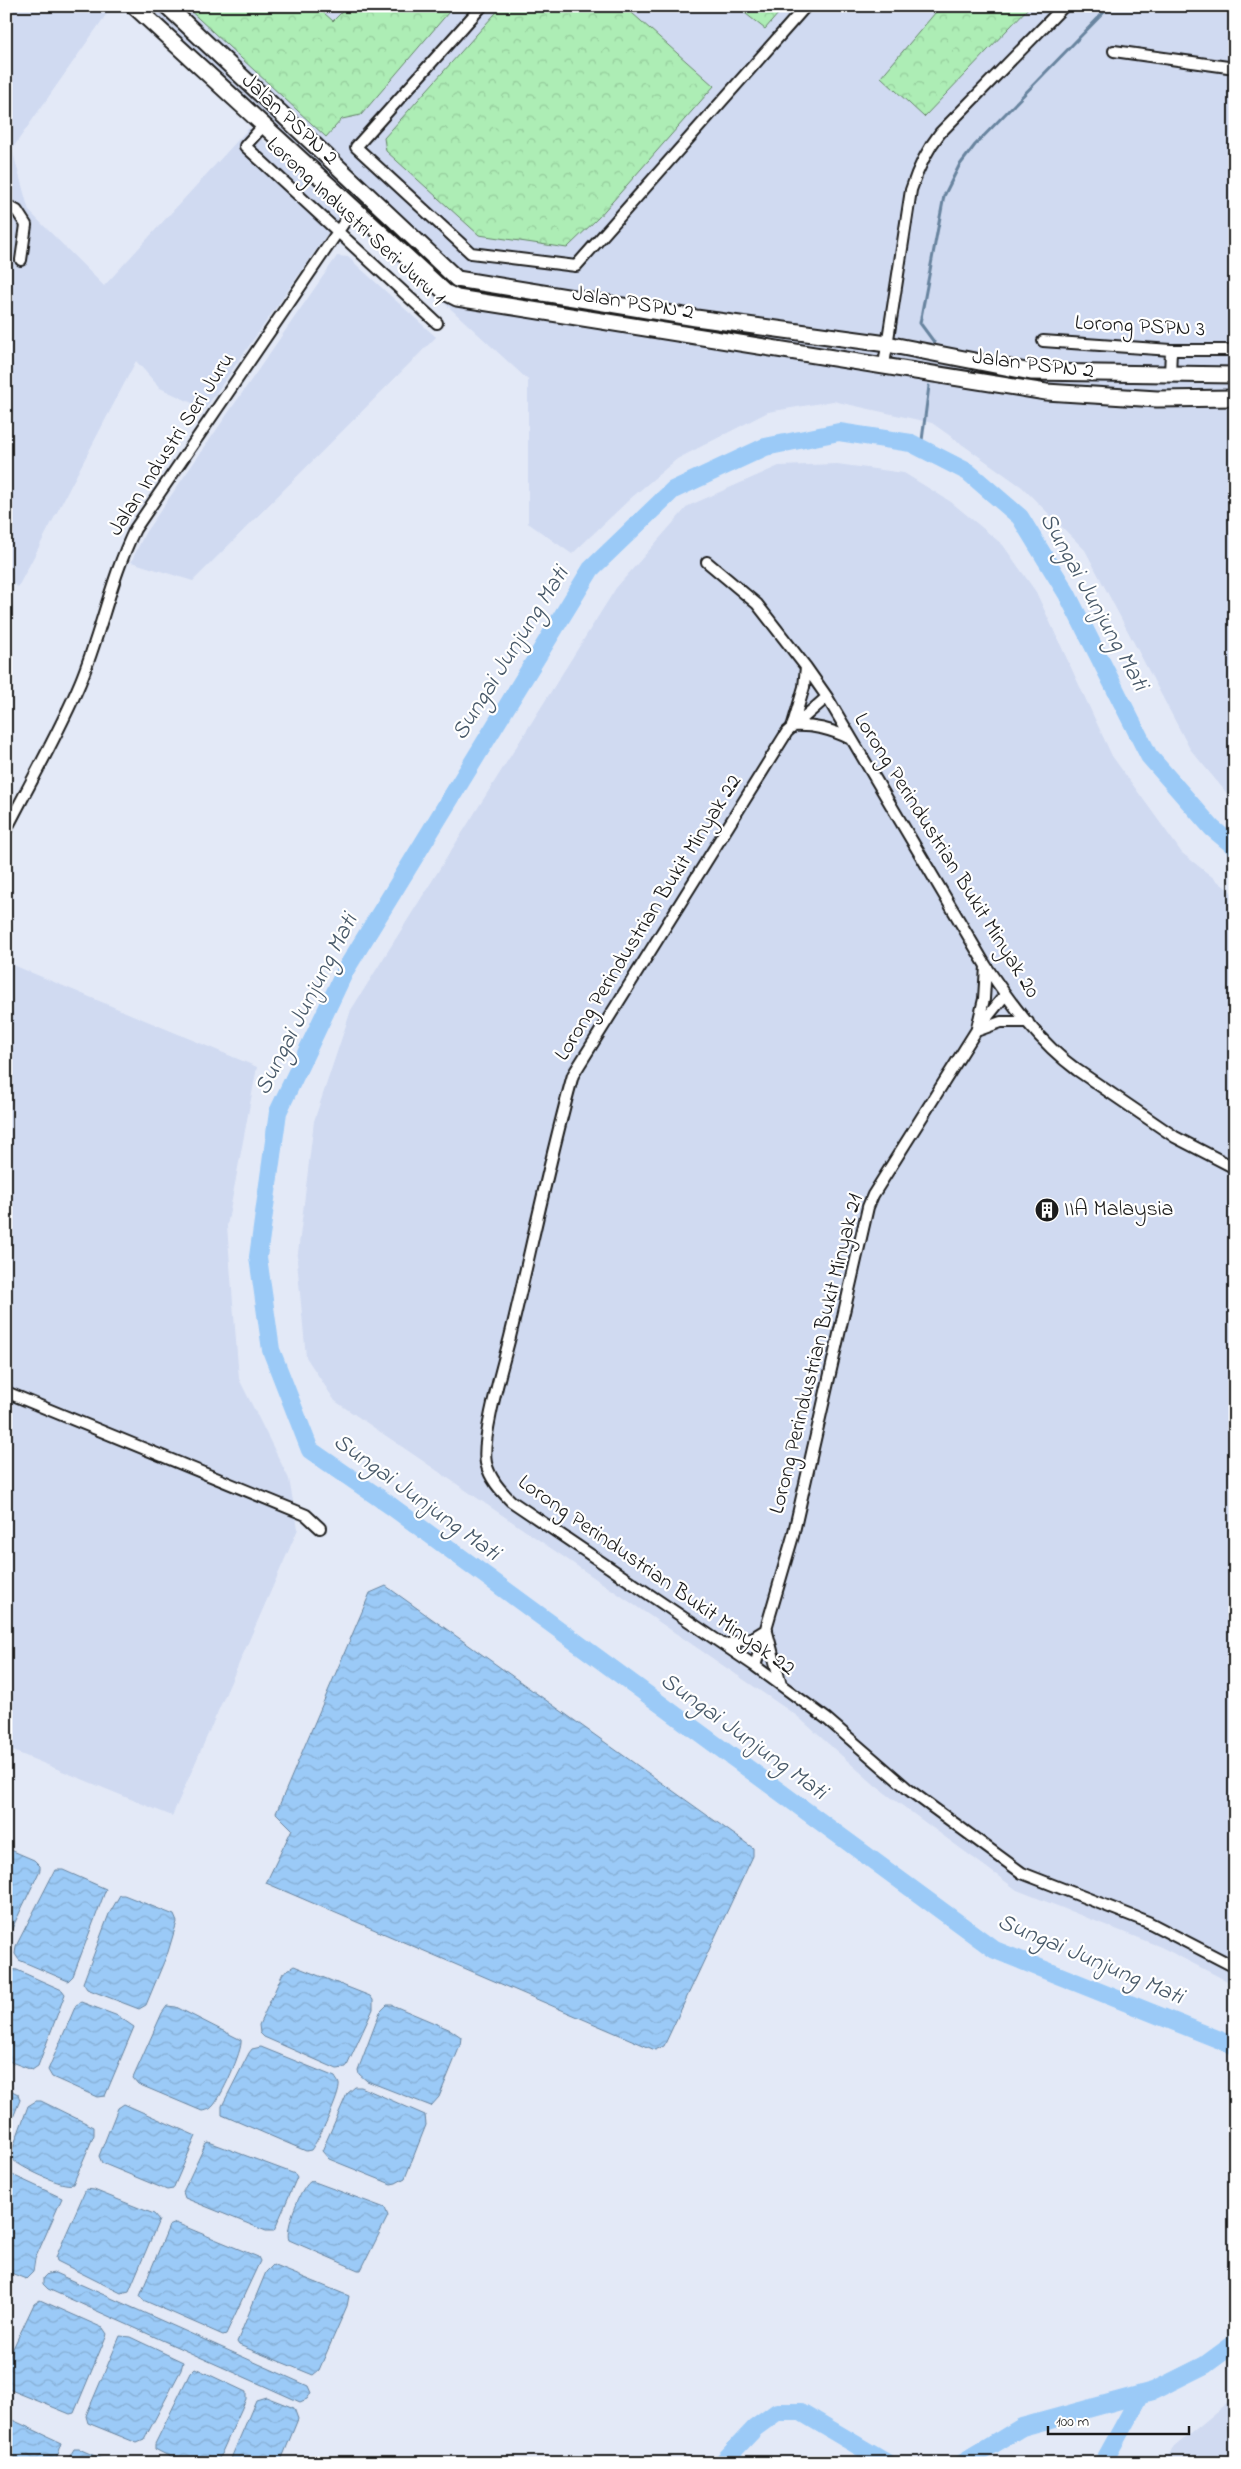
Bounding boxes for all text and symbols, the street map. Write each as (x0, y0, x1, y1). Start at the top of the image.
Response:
street label: Jalan PSPN 2 (233, 66, 345, 174)
street label: Lorong Industri Seri Juru 1 (257, 130, 452, 315)
street label: Jalan PSPN 2 (570, 279, 696, 329)
street label: Lorong PSPN 3 (1074, 308, 1206, 347)
street label: Jalan PSPN 2 (970, 342, 1096, 388)
street label: Jalan Industri Seri Juru (101, 347, 243, 543)
water label: Sungai Junjung Mati (1029, 506, 1158, 700)
water label: Sungai Junjung Mati (443, 558, 580, 748)
street label: Lorong Perindustrian Bukit Minyak 20 (844, 707, 1047, 1005)
street label: Lorong Perindustrian Bukit Minyak 22 (547, 768, 752, 1068)
water label: Sungai Junjung Mati (246, 906, 369, 1102)
street label: Lorong Perindustrian Bukit Minyak 21 (762, 1191, 873, 1518)
place label: IIA Malaysia (1064, 1194, 1173, 1227)
building icon: IIA Malaysia (1034, 1197, 1060, 1223)
water label: Sungai Junjung Mati (325, 1425, 509, 1572)
street label: Lorong Perindustrian Bukit Minyak 22 (510, 1468, 801, 1685)
water label: Sungai Junjung Mati (652, 1664, 836, 1811)
water label: Sungai Junjung Mati (991, 1905, 1191, 2016)
scale bar (1048, 2404, 1190, 2436)
text: 100 m (1056, 2411, 1089, 2433)

